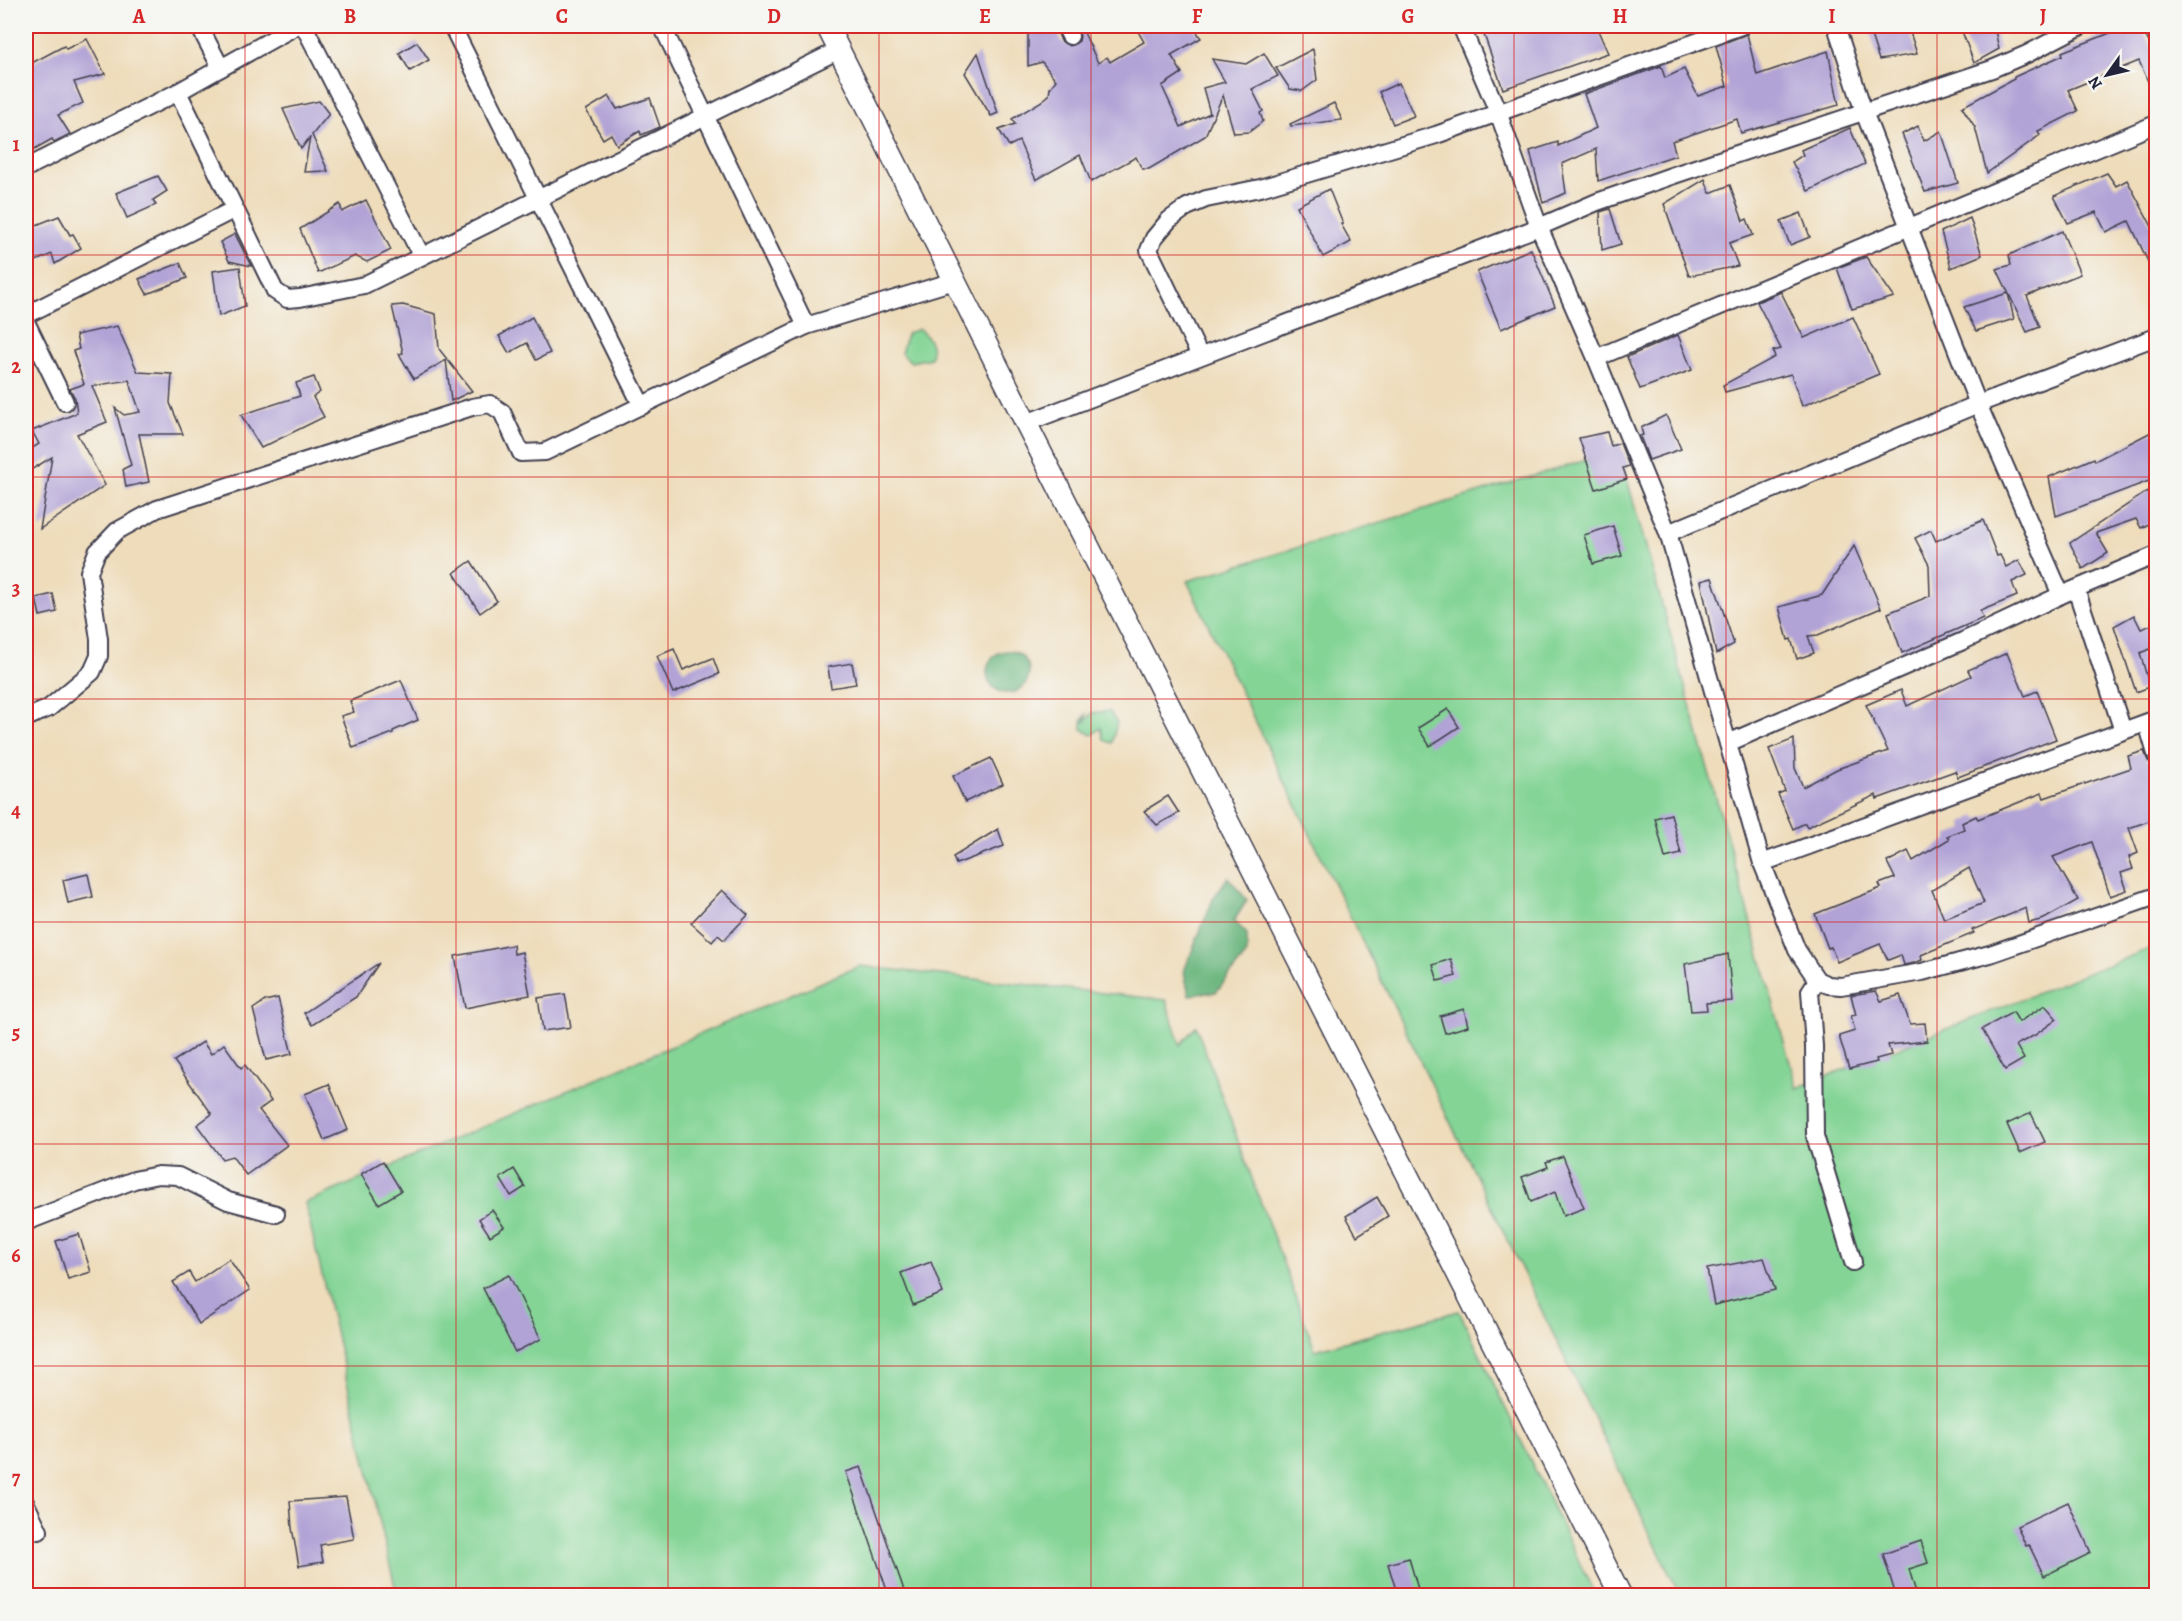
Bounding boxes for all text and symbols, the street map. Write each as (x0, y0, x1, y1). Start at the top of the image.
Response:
text: A (132, 3, 146, 30)
text: B (344, 3, 356, 30)
text: C (556, 3, 568, 30)
text: D (767, 3, 781, 30)
text: E (979, 3, 991, 30)
text: F (1192, 3, 1203, 30)
text: G (1401, 3, 1415, 30)
text: H (1613, 3, 1628, 30)
text: I (1828, 3, 1836, 30)
text: J (2040, 3, 2047, 30)
north arrow (2077, 45, 2137, 105)
text: N (2083, 72, 2108, 94)
text: 1 (12, 131, 20, 158)
text: 2 (11, 353, 21, 380)
text: 3 (12, 575, 20, 602)
text: 4 (11, 797, 21, 824)
text: 5 (12, 1019, 20, 1046)
text: 6 (11, 1242, 21, 1269)
text: 7 (12, 1464, 21, 1491)

